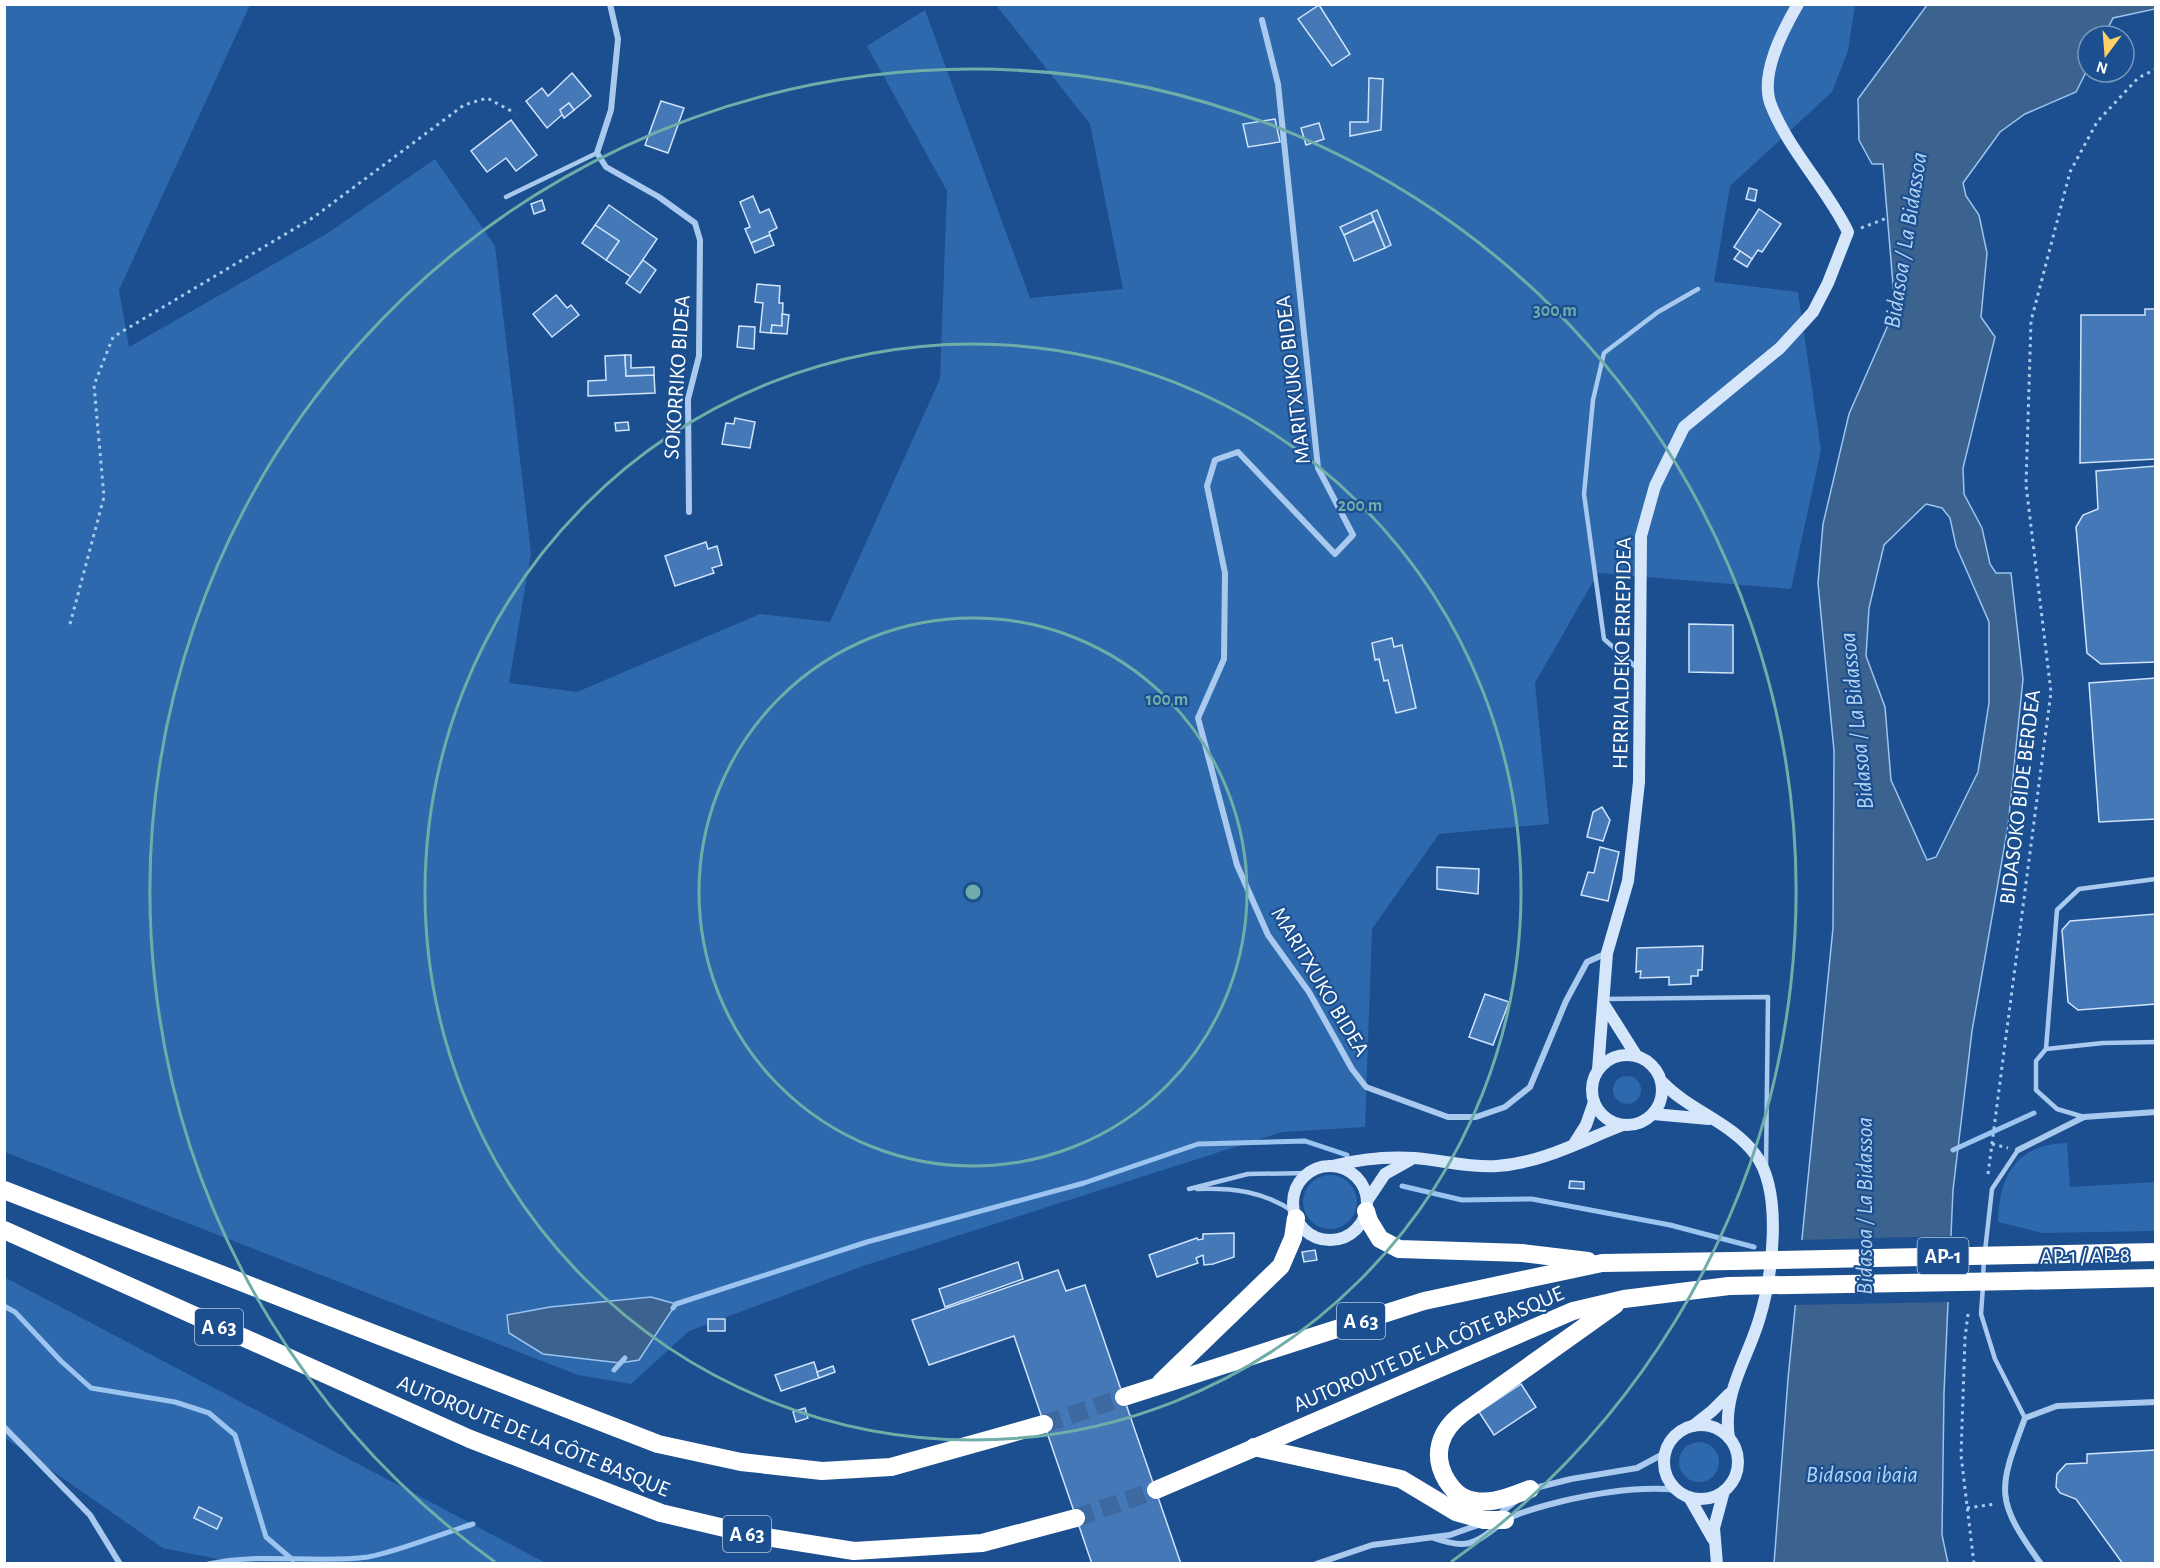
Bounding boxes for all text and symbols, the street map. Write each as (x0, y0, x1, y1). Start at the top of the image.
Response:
north arrow (2076, 24, 2136, 84)
text: N (2095, 58, 2110, 77)
water label: Bidasoa / La Bidassoa (1880, 150, 1932, 330)
street label: SOKORRIKO BIDEA (660, 294, 694, 460)
street label: MARITXUKO BIDEA (1272, 294, 1314, 465)
text: 300 m (1533, 302, 1577, 320)
text: 200 m (1338, 497, 1382, 515)
street label: HERRIALDEKO ERREPIDEA (1609, 536, 1635, 769)
water label: Bidasoa / La Bidassoa (1836, 631, 1878, 811)
street label: BIDASOKO BIDE BERDEA (1996, 688, 2044, 906)
text: 100 m (1146, 691, 1188, 709)
centre of rings (963, 882, 983, 902)
street label: MARITXUKO BIDEA (1267, 903, 1373, 1060)
water label: Bidasoa / La Bidassoa (1853, 1117, 1877, 1295)
road number: AP-1 (1918, 1238, 1968, 1274)
street label: AP-1 / AP-8 (2040, 1244, 2130, 1268)
street label: AUTOROUTE DE LA CÔTE BASQUE (1290, 1281, 1567, 1416)
road number: A 63 (1337, 1303, 1385, 1339)
road number: A 63 (195, 1309, 243, 1345)
street label: AUTOROUTE DE LA CÔTE BASQUE (394, 1370, 674, 1501)
water label: Bidasoa ibaia (1806, 1463, 1918, 1487)
road number: A 63 (723, 1516, 771, 1552)

